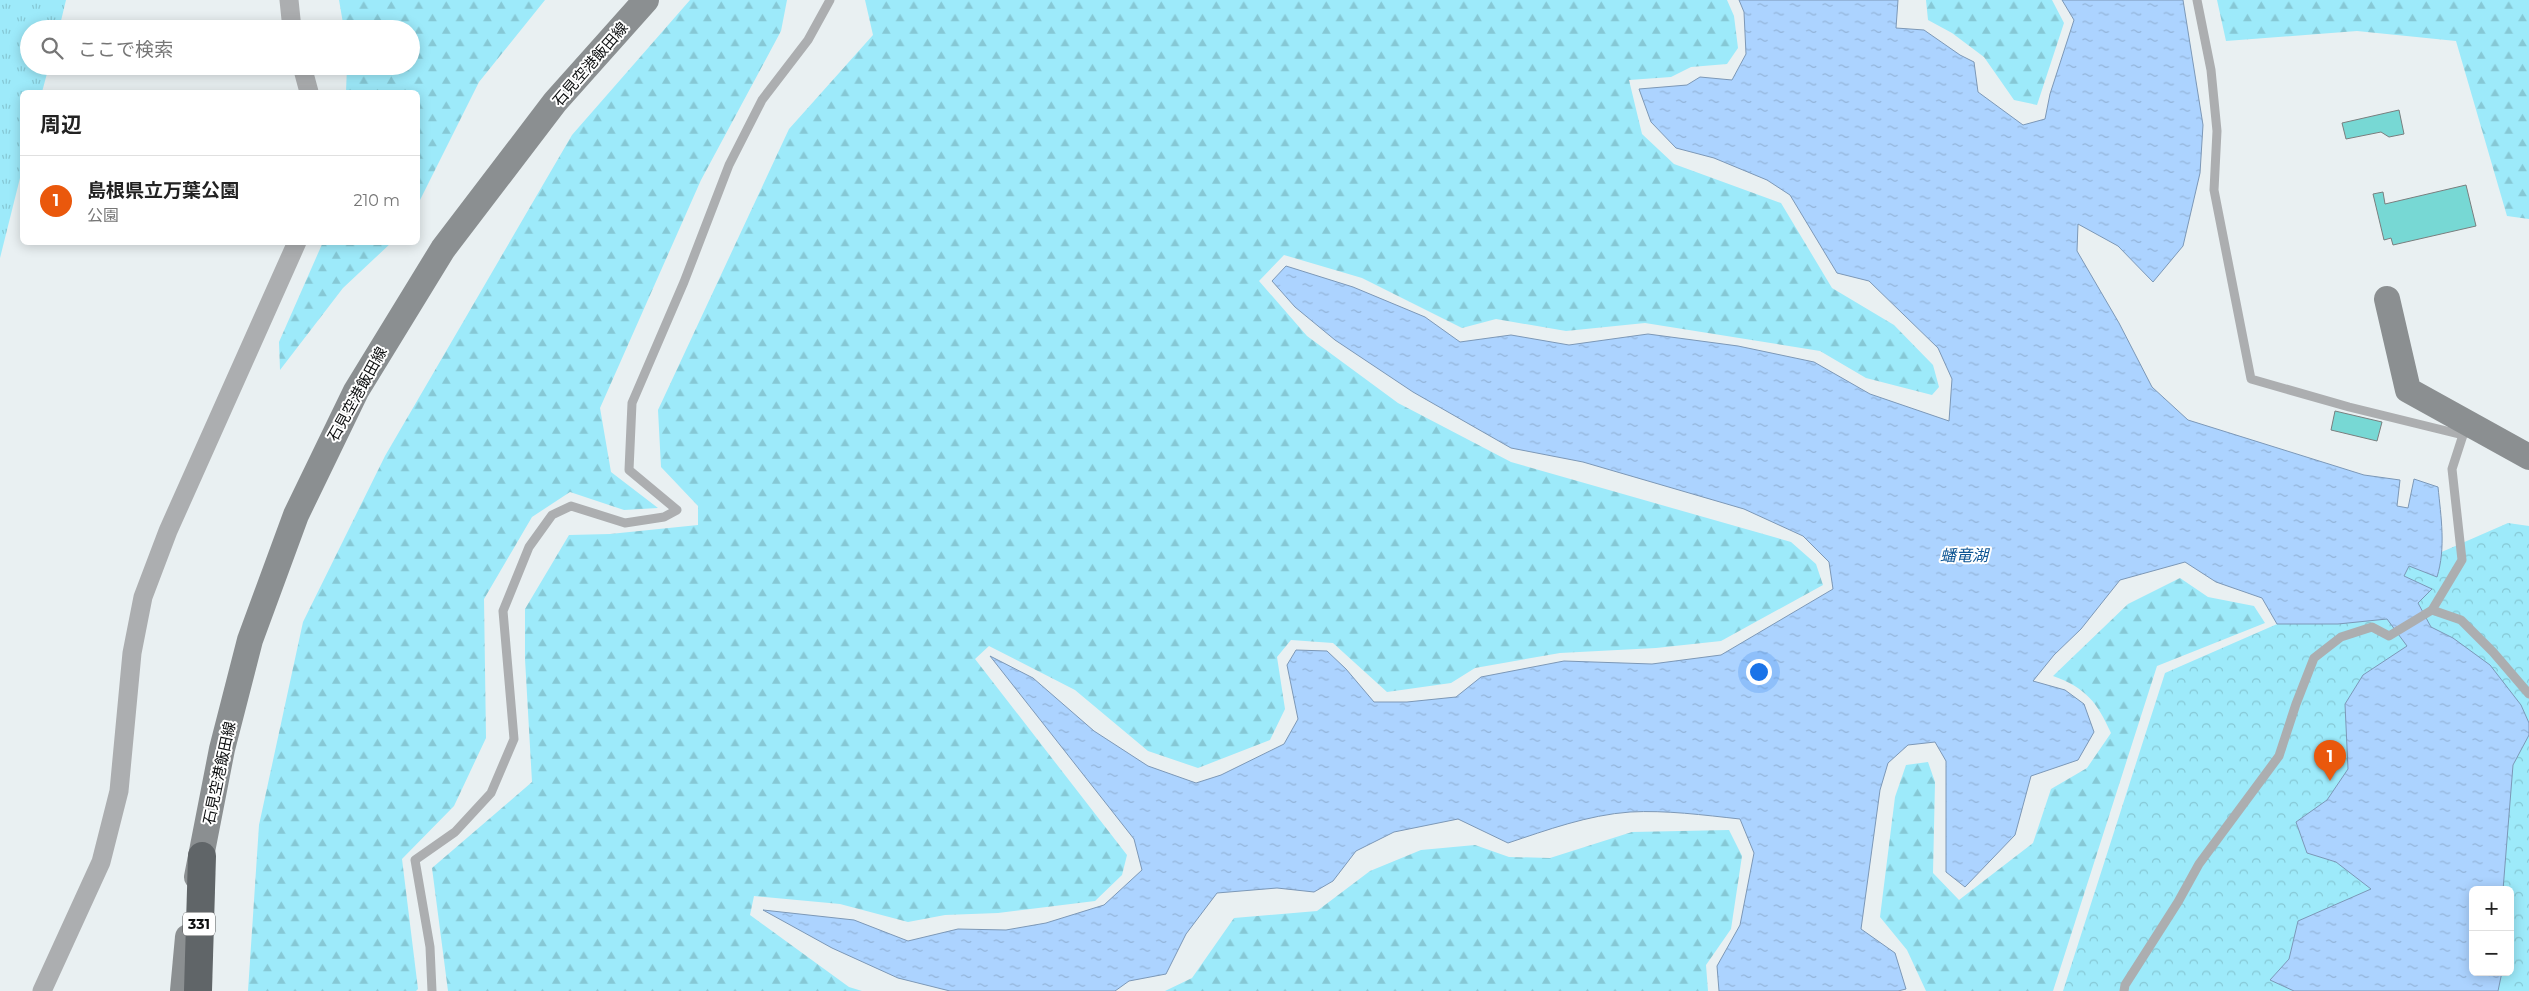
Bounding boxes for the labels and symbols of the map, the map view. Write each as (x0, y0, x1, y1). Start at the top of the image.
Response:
street label: 石見空港飯田線 (548, 18, 632, 110)
street label: 石見空港飯田線 (323, 343, 391, 445)
water label: 蟠竜湖 (1940, 546, 1991, 565)
your location (1746, 659, 1772, 685)
street label: 石見空港飯田線 (199, 720, 239, 826)
pin: 1 (2314, 740, 2346, 781)
road number: 331 (183, 912, 215, 936)

